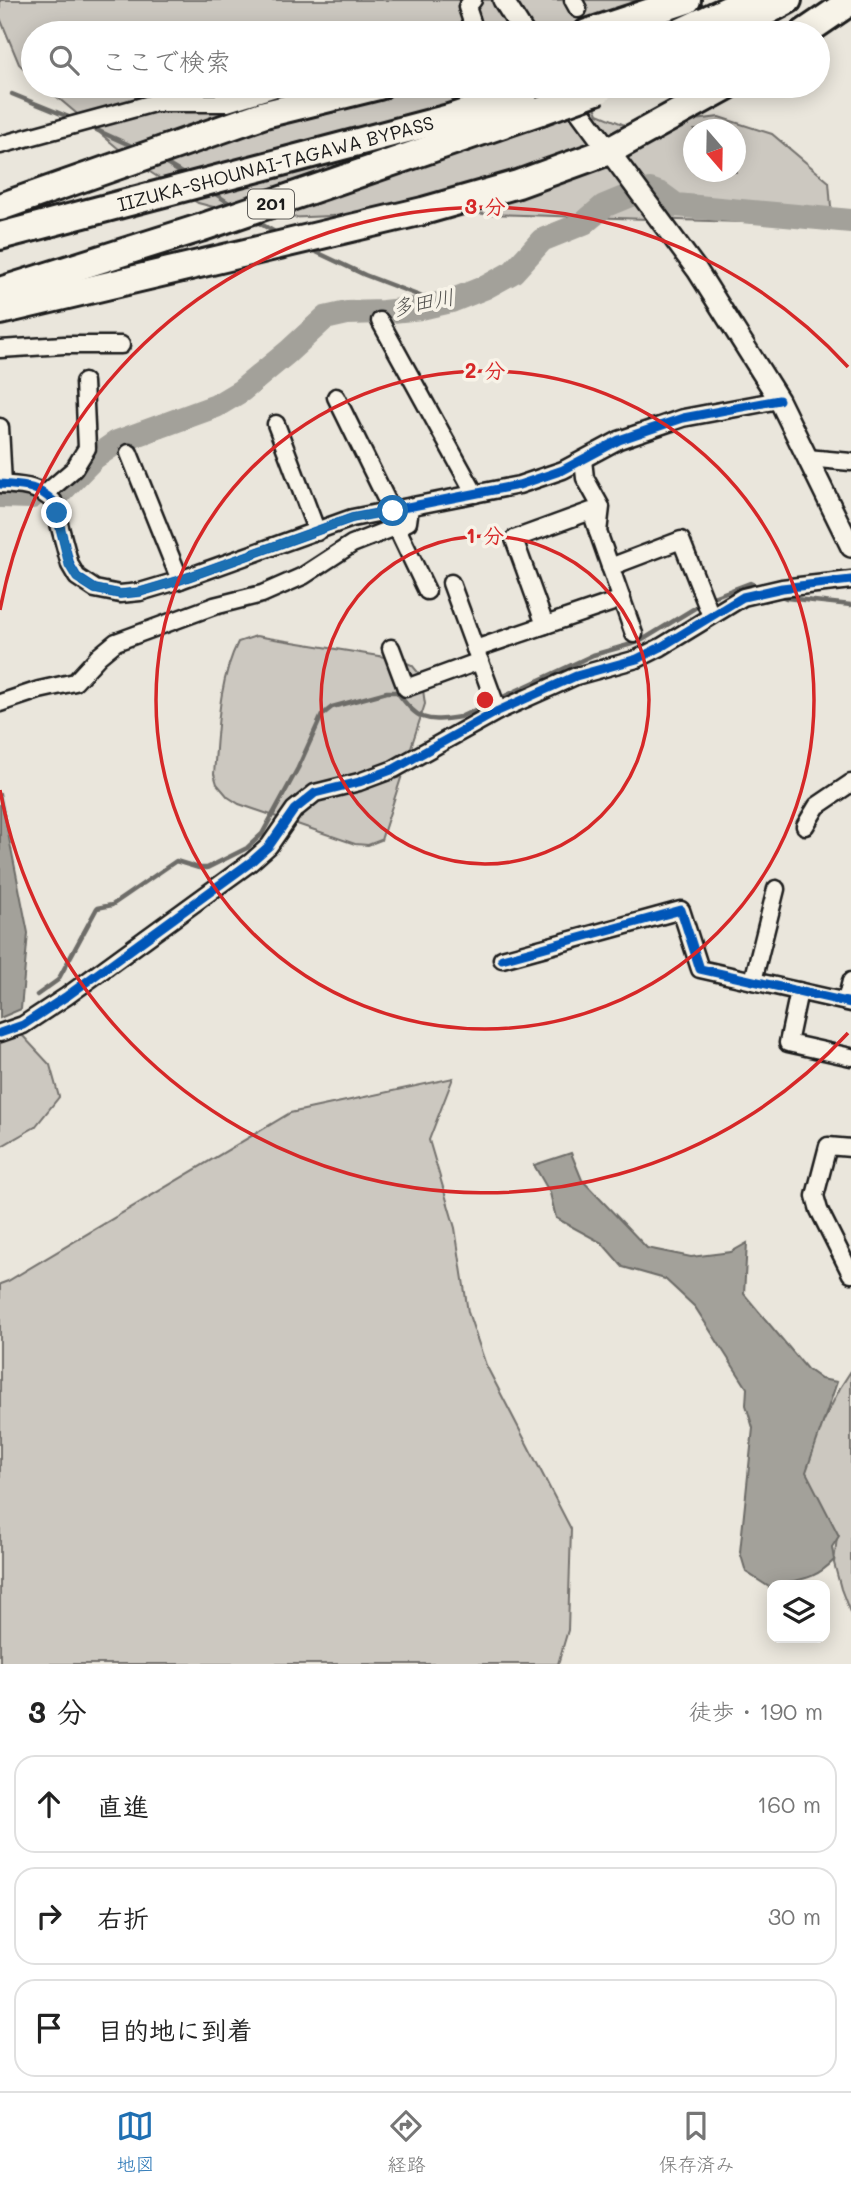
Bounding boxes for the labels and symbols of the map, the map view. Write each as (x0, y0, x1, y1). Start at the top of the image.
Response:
street label: IIZUKA-SHOUNAI-TAGAWA BYPASS (115, 110, 436, 217)
north arrow (683, 119, 746, 182)
road number: 201 (248, 190, 294, 218)
text: 3 分 (464, 192, 506, 219)
water label: 多田川 (389, 282, 456, 321)
text: 2 分 (465, 356, 505, 383)
route start (377, 495, 408, 526)
route end (41, 497, 72, 528)
text: 1 分 (466, 521, 504, 548)
centre of rings (473, 688, 497, 712)

